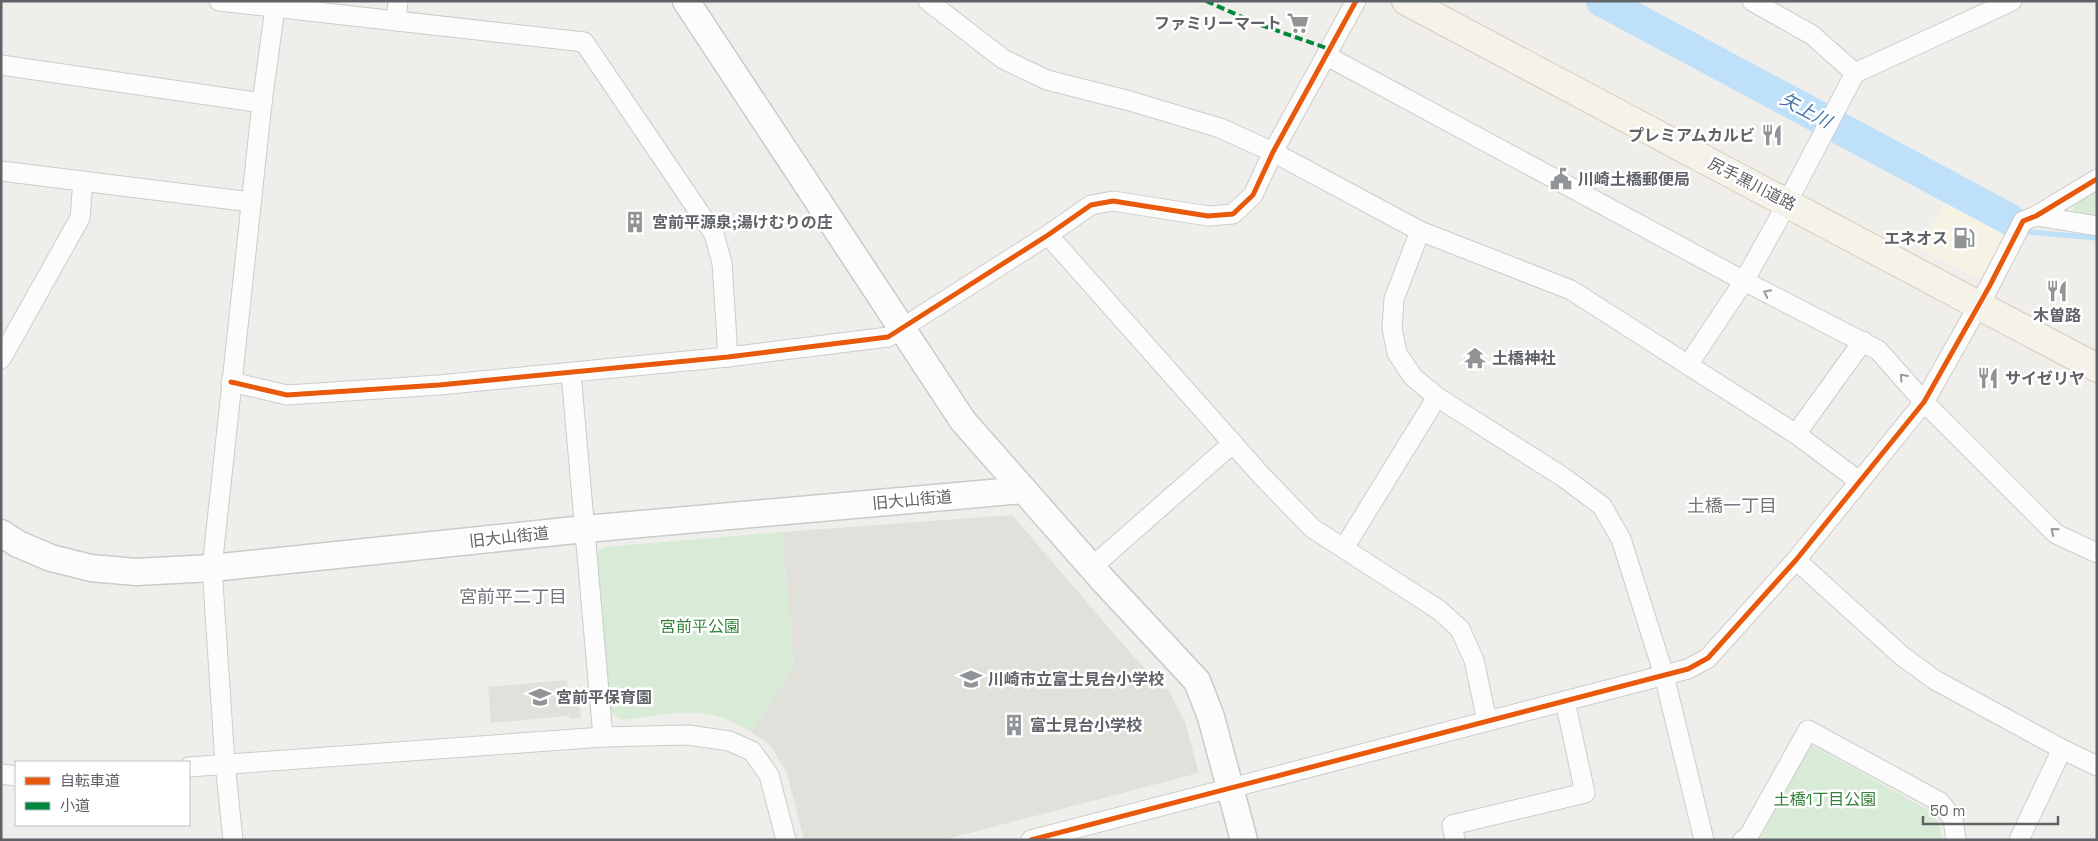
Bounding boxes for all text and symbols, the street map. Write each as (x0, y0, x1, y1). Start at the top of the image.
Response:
supermarket icon: ファミリーマート (1285, 10, 1311, 36)
place label: ファミリーマート (1154, 13, 1282, 34)
water label: 矢上川 (1777, 87, 1837, 134)
restaurant icon: プレミアムカルビ (1759, 122, 1785, 148)
place label: プレミアムカルビ (1628, 125, 1755, 146)
street label: 尻手黒川道路 (1704, 153, 1800, 215)
public building icon: 川崎土橋郵便局 (1548, 166, 1574, 192)
place label: 川崎土橋郵便局 (1578, 169, 1690, 190)
building icon: 宮前平源泉;湯けむりの庄 (622, 209, 648, 235)
place label: 宮前平源泉;湯けむりの庄 (652, 212, 833, 233)
fuel station icon: エネオス (1951, 225, 1977, 251)
place label: エネオス (1884, 228, 1948, 249)
restaurant icon: 木曽路 (2044, 278, 2070, 304)
one-way arrow (1763, 289, 1772, 299)
place label: 木曽路 (2033, 305, 2081, 326)
temple icon: 土橋神社 (1462, 345, 1488, 371)
place label: 土橋神社 (1492, 348, 1556, 369)
restaurant icon: サイゼリヤ (1975, 365, 2001, 391)
place label: サイゼリヤ (2005, 368, 2085, 389)
one-way arrow (1900, 374, 1909, 383)
street label: 旧大山街道 (871, 486, 953, 514)
district label: 土橋一丁目 (1687, 494, 1777, 517)
street label: 旧大山街道 (468, 522, 550, 552)
one-way arrow (2050, 527, 2059, 536)
district label: 宮前平二丁目 (459, 585, 567, 608)
park label: 宮前平公園 (660, 616, 740, 637)
school or university icon: 川崎市立富士見台小学校 (958, 666, 984, 692)
place label: 川崎市立富士見台小学校 (988, 669, 1164, 690)
school or university icon: 宮前平保育園 (527, 684, 553, 710)
place label: 宮前平保育園 (556, 687, 652, 708)
building icon: 富士見台小学校 (1001, 712, 1027, 738)
place label: 富士見台小学校 (1030, 715, 1142, 736)
legend (15, 761, 190, 826)
text: 自転車道 (60, 771, 120, 790)
park label: 土橋1丁目公園 (1774, 789, 1876, 810)
scale bar (1923, 794, 2058, 826)
text: 小道 (60, 796, 90, 815)
text: 50 m (1930, 801, 1965, 820)

